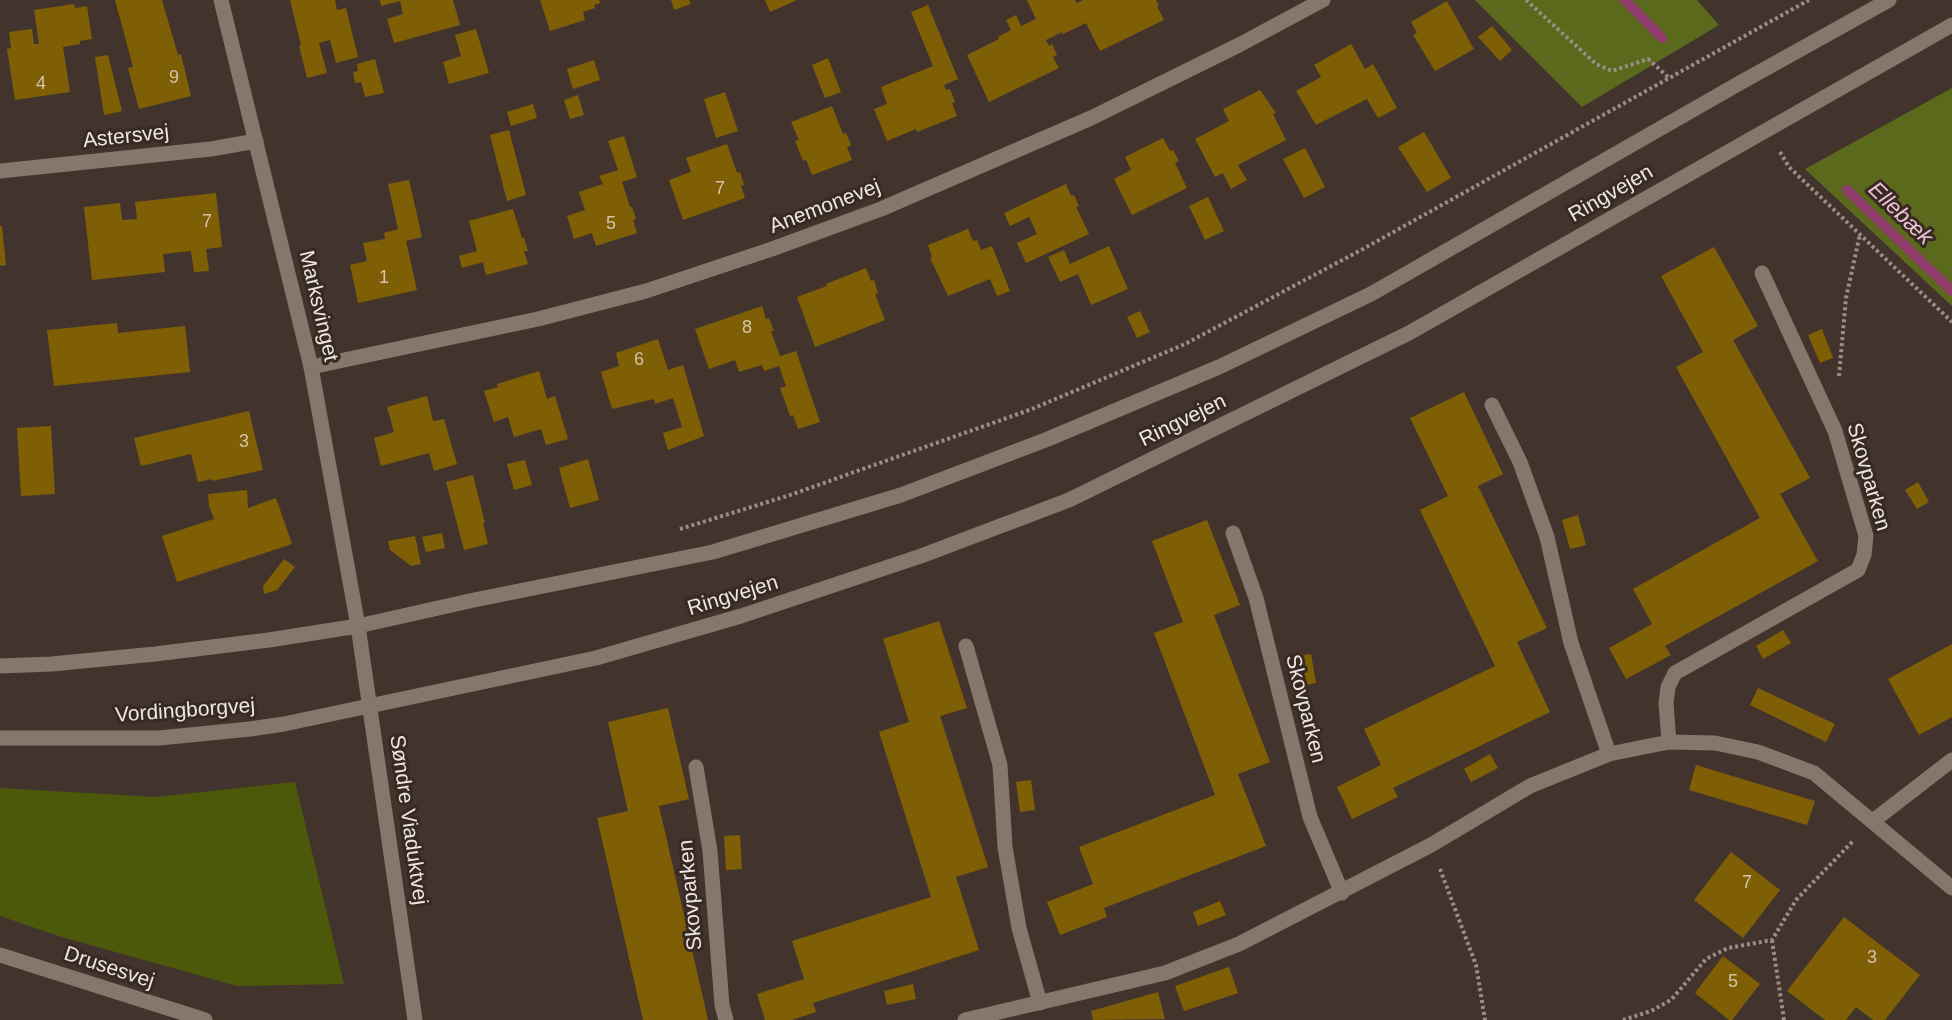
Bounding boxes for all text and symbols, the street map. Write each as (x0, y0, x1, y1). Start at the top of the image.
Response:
house number: 9 (169, 67, 179, 89)
house number: 4 (36, 73, 46, 95)
street label: Astersvej (82, 120, 170, 154)
street label: Ringvejen (1564, 160, 1658, 228)
street label: Anemonevej (766, 174, 884, 240)
water label: Ellebæk (1862, 177, 1938, 251)
house number: 7 (715, 178, 725, 200)
house number: 7 (202, 211, 212, 233)
house number: 5 (606, 213, 616, 235)
street label: Marksvinget (293, 248, 343, 364)
house number: 1 (379, 267, 389, 289)
house number: 8 (742, 317, 752, 339)
house number: 6 (634, 349, 644, 371)
street label: Ringvejen (1136, 389, 1230, 453)
street label: Skovparken (1841, 420, 1895, 534)
house number: 3 (239, 431, 249, 453)
street label: Ringvejen (685, 570, 781, 622)
street label: Skovparken (1279, 652, 1331, 766)
street label: Vordingborgvej (114, 694, 256, 728)
street label: Søndre Viaduktvej (384, 733, 432, 907)
street label: Skovparken (674, 839, 708, 951)
house number: 7 (1742, 872, 1752, 894)
street label: Drusesvej (61, 942, 157, 994)
house number: 3 (1867, 947, 1877, 969)
house number: 5 (1728, 971, 1738, 993)

